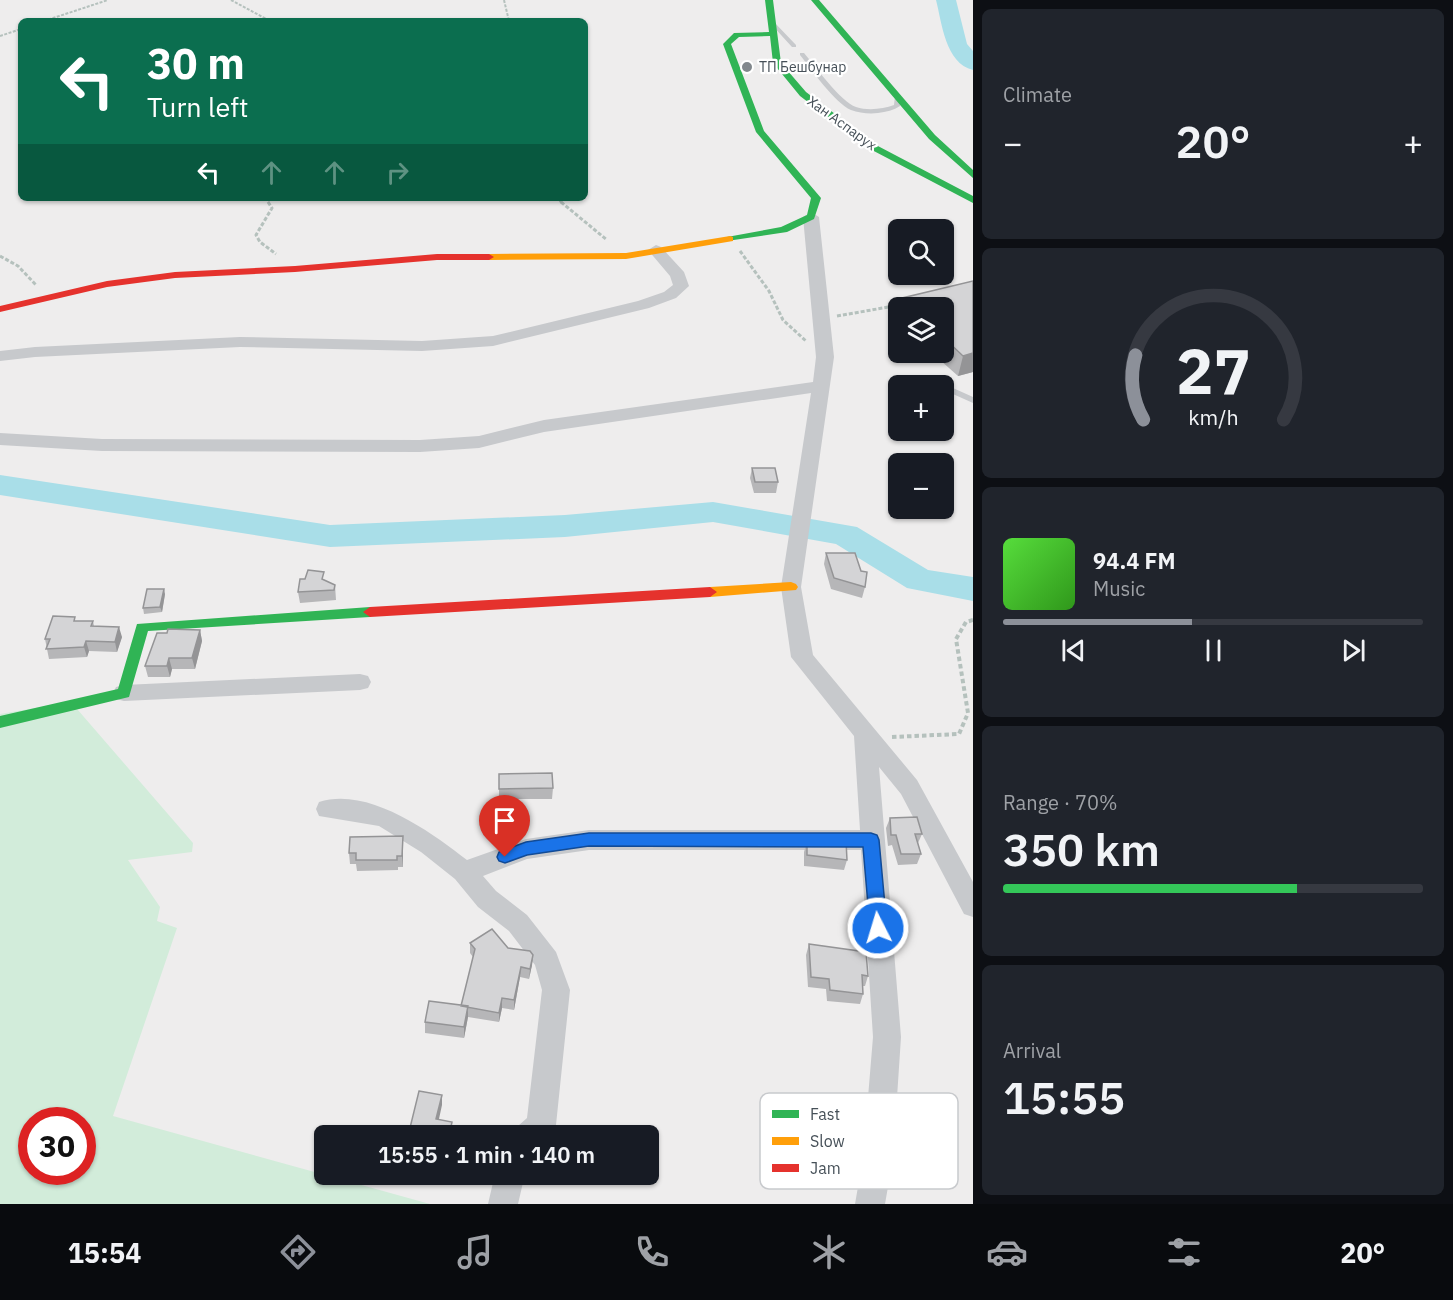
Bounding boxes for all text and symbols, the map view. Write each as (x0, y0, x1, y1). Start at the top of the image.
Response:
text: 30 m (147, 36, 245, 91)
icon: left (48, 42, 126, 120)
place label: ТП Бешбунар (759, 58, 846, 76)
marker: ТП Бешбунар (740, 60, 754, 74)
text: Climate (1003, 81, 1072, 108)
text: Turn left (147, 89, 248, 124)
street label: Хан Аспарух (804, 92, 880, 154)
text: 20° (1175, 112, 1251, 170)
text: − (1003, 121, 1023, 164)
text: + (1403, 121, 1423, 164)
icon: left (192, 156, 225, 189)
icon: ahead (255, 156, 288, 189)
icon: ahead (318, 156, 351, 189)
icon: right (381, 156, 414, 189)
map controls (888, 219, 954, 519)
button: search (888, 219, 954, 285)
button: layers (888, 297, 954, 363)
text: 27 (1176, 330, 1250, 411)
button: + (888, 375, 954, 441)
text: km/h (1188, 403, 1238, 431)
button: − (888, 453, 954, 519)
text: 94.4 FM (1093, 546, 1176, 575)
text: Music (1093, 575, 1145, 602)
icon: previous (1057, 634, 1090, 667)
icon: pause (1197, 634, 1230, 667)
icon: next (1337, 634, 1370, 667)
text: Range · 70% (1003, 789, 1118, 816)
pin (479, 795, 530, 857)
icon: arrive (488, 804, 521, 837)
text: 350 km (1003, 820, 1160, 878)
position arrow (846, 896, 910, 960)
text: Arrival (1003, 1037, 1061, 1064)
text: 15:55 (1003, 1068, 1125, 1126)
legend (760, 1093, 958, 1189)
text: Fast (810, 1104, 840, 1124)
speed limit sign: 30 (18, 1107, 96, 1185)
text: Slow (810, 1131, 845, 1151)
text: 15:55 · 1 min · 140 m (378, 1140, 595, 1169)
text: Jam (810, 1158, 841, 1178)
icon: directions (277, 1231, 319, 1273)
icon: music (454, 1231, 496, 1273)
icon: phone (631, 1231, 673, 1273)
icon: climate (808, 1231, 850, 1273)
icon: car (986, 1231, 1028, 1273)
icon: filters (1163, 1231, 1205, 1273)
text: 15:54 (68, 1235, 141, 1270)
text: 20° (1340, 1235, 1385, 1270)

